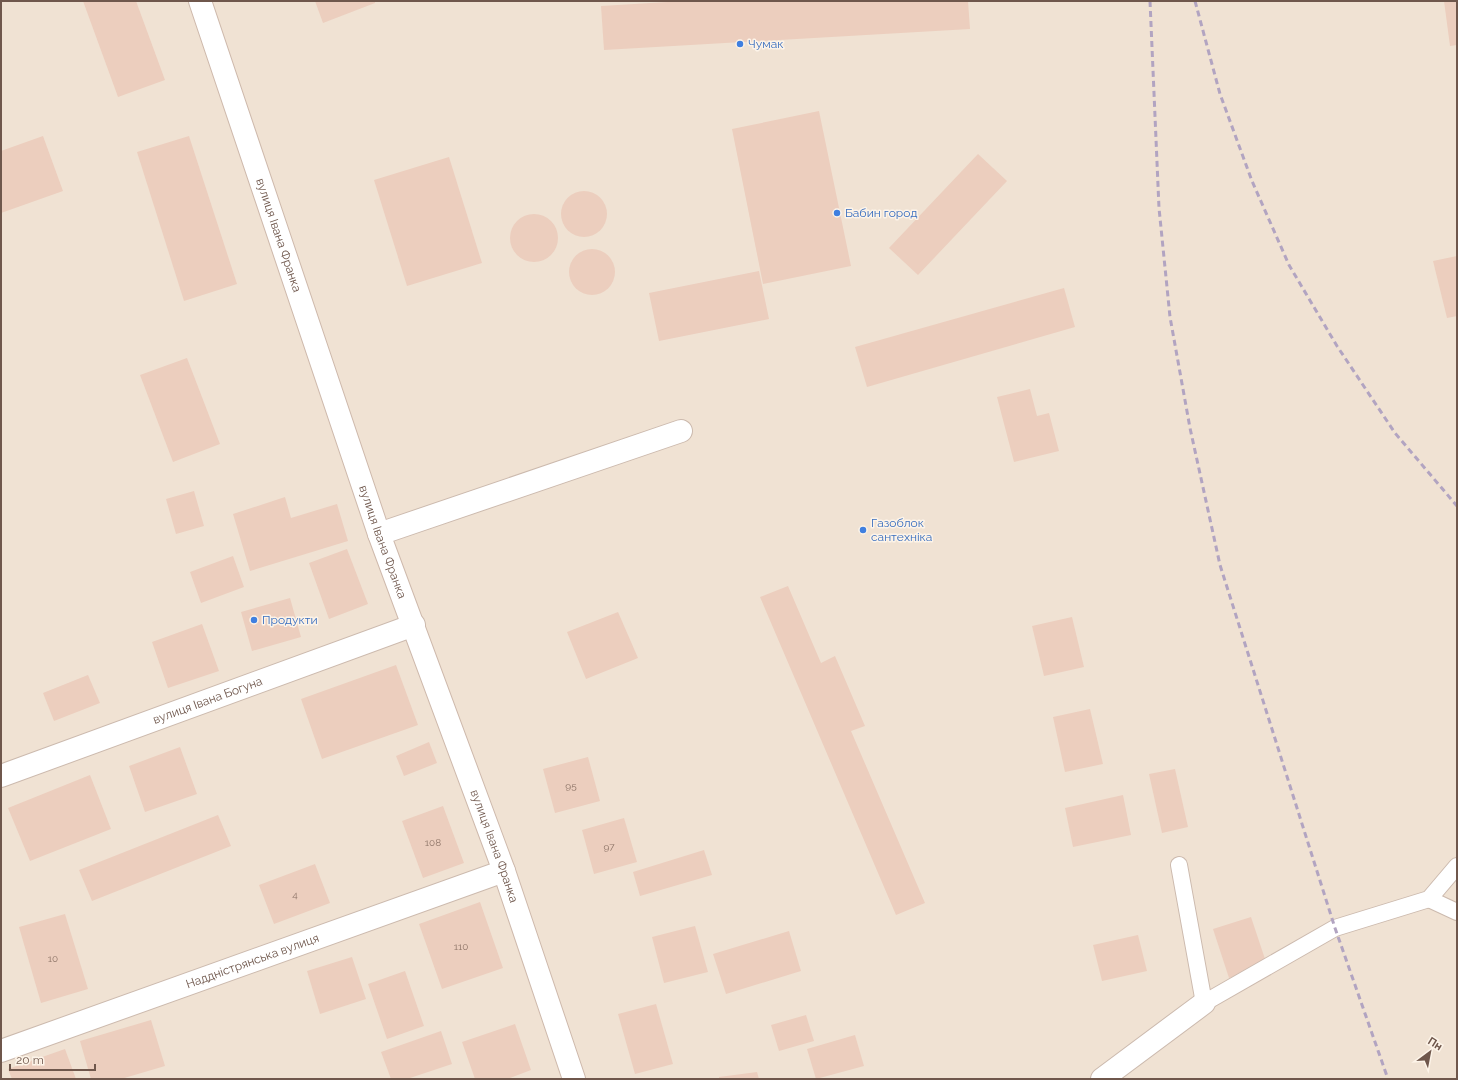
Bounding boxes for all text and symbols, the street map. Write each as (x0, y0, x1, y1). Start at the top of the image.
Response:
place label: Чумак (748, 37, 783, 51)
marker: Чумак (735, 39, 745, 49)
street label: вулиця Івана Франка (253, 176, 304, 294)
place label: Бабин город (845, 206, 917, 220)
marker: Бабин город (832, 208, 842, 218)
street label: вулиця Івана Франка (356, 484, 409, 600)
place label: Газоблок сантехніка (871, 516, 932, 544)
marker: Газоблок сантехніка (858, 525, 868, 535)
place label: Продукти (262, 613, 318, 627)
marker: Продукти (249, 615, 259, 625)
street label: вулиця Івана Богуна (151, 674, 264, 727)
house number: 95 (565, 780, 577, 791)
street label: вулиця Івана Франка (467, 788, 521, 904)
house number: 108 (425, 837, 441, 848)
house number: 97 (603, 841, 615, 852)
house number: 4 (292, 889, 298, 900)
street label: Наддністрянська вулиця (184, 931, 321, 991)
house number: 110 (454, 941, 468, 952)
house number: 10 (48, 953, 58, 964)
north arrow (1410, 1032, 1450, 1072)
text: Пн (1425, 1035, 1445, 1053)
scale bar (10, 1046, 95, 1072)
text: 20 m (16, 1053, 44, 1067)

